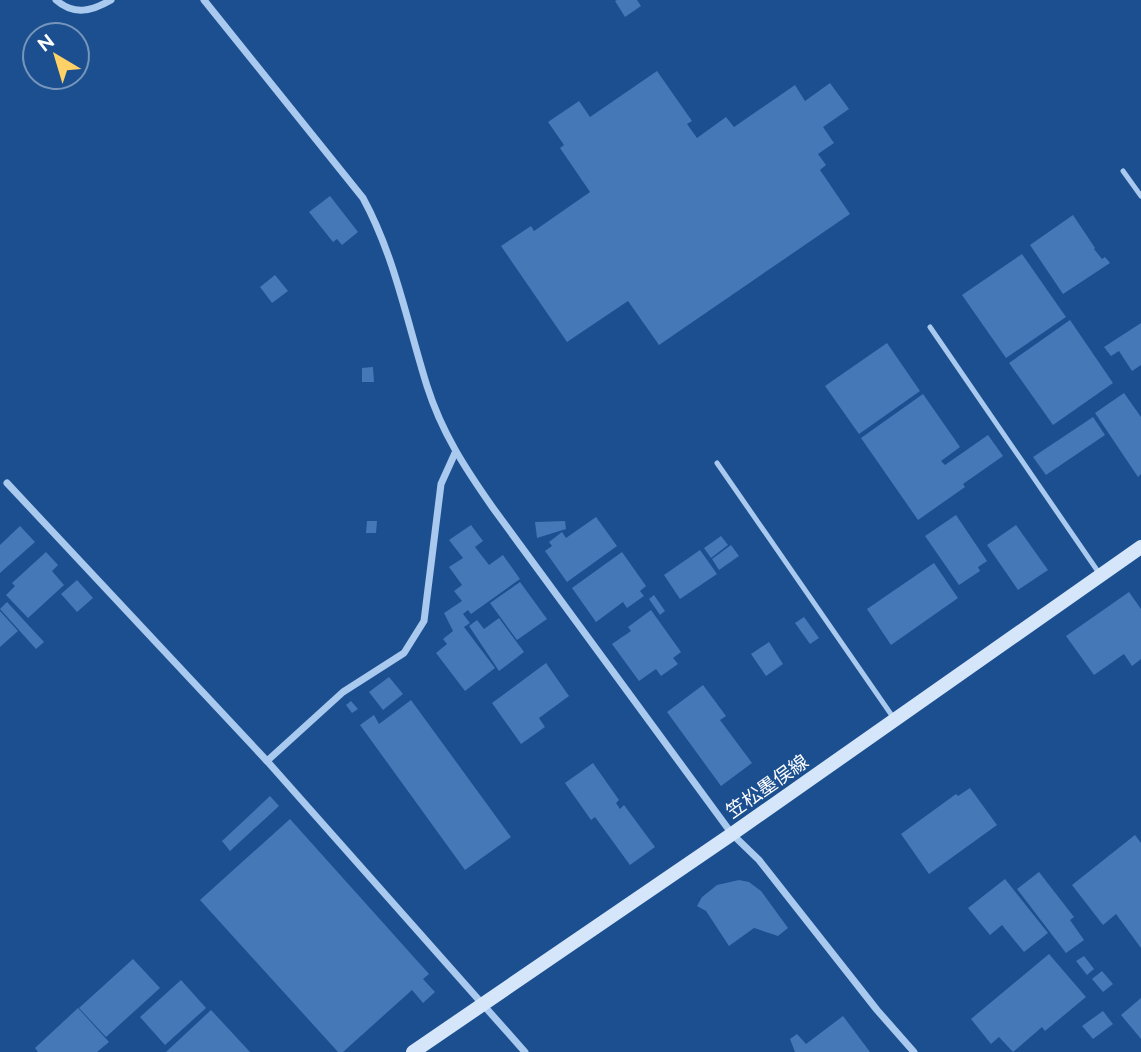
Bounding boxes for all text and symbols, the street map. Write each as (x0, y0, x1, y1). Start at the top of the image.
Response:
north arrow (21, 21, 91, 91)
text: N (33, 29, 58, 56)
street label: 笠松墨俣線 (722, 750, 812, 822)

